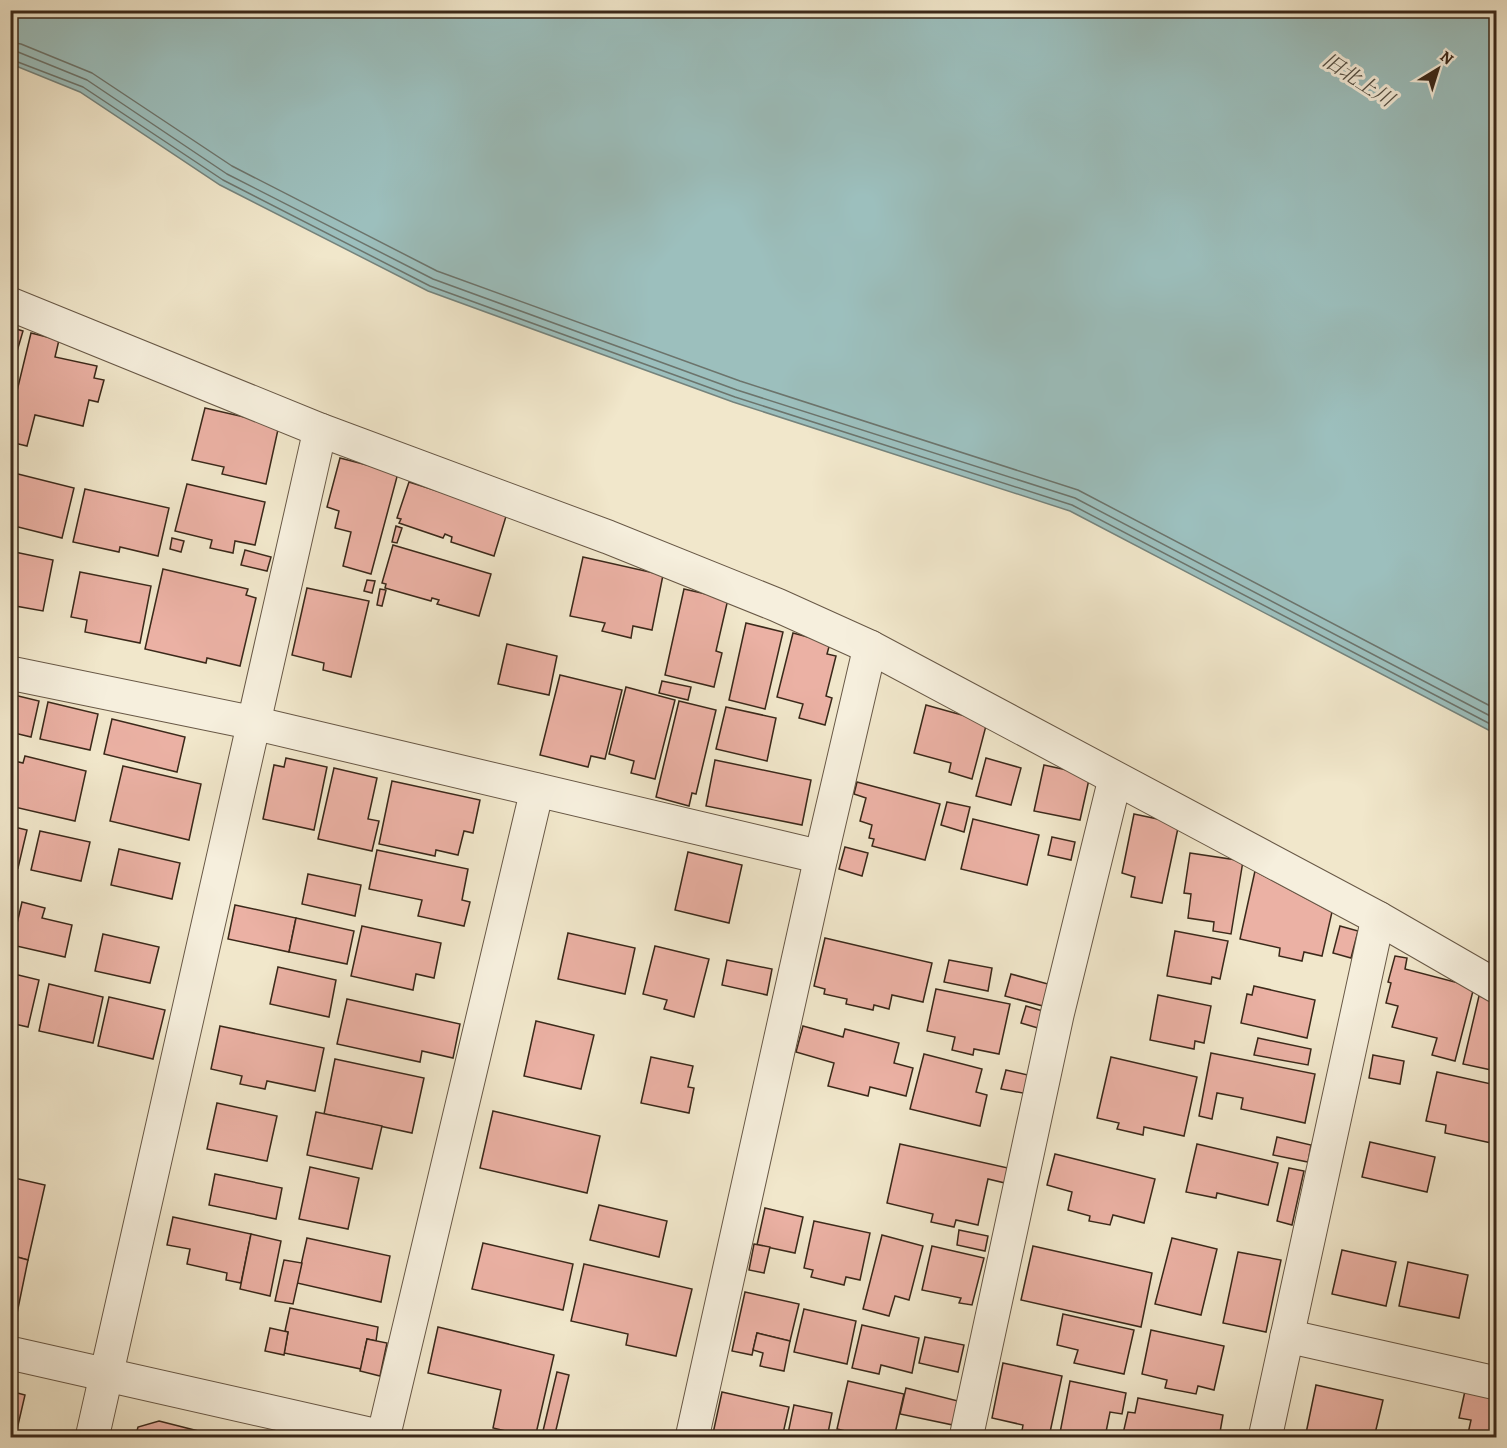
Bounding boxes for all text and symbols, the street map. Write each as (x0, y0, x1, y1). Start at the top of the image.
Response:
north arrow (1408, 39, 1468, 99)
text: N (1435, 46, 1458, 70)
water label: 旧北上川 (1317, 47, 1401, 114)

